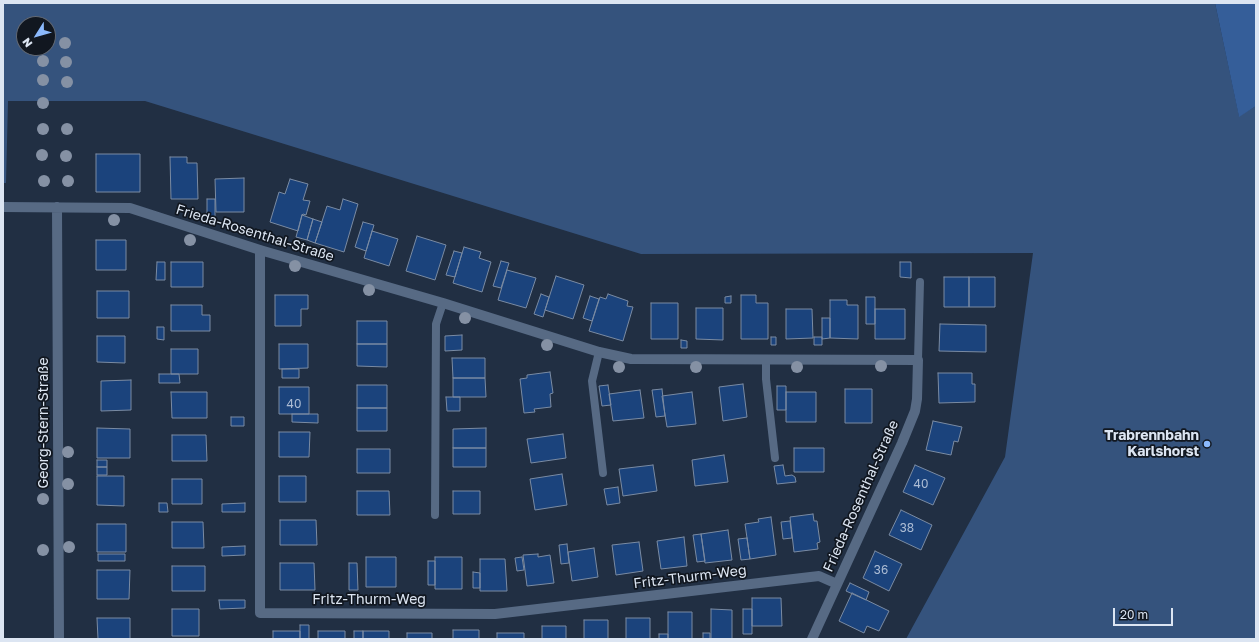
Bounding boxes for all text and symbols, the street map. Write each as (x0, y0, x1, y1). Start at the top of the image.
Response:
north arrow (16, 16, 56, 56)
text: N (19, 36, 35, 50)
street label: Frieda-Rosenthal-Straße (174, 201, 336, 265)
street label: Georg-Stern-Straße (36, 357, 52, 489)
house number: 40 (287, 397, 301, 411)
street label: Frieda-Rosenthal-Straße (820, 417, 902, 575)
place label: Trabrennbahn Karlshorst (1104, 428, 1199, 460)
marker: Trabrennbahn Karlshorst (1202, 439, 1212, 449)
house number: 40 (914, 477, 928, 491)
house number: 38 (900, 521, 914, 535)
street label: Fritz-Thurm-Weg (633, 562, 747, 592)
house number: 36 (874, 563, 888, 577)
street label: Fritz-Thurm-Weg (312, 592, 426, 608)
scale bar (1115, 600, 1175, 626)
text: 20 m (1120, 607, 1148, 622)

